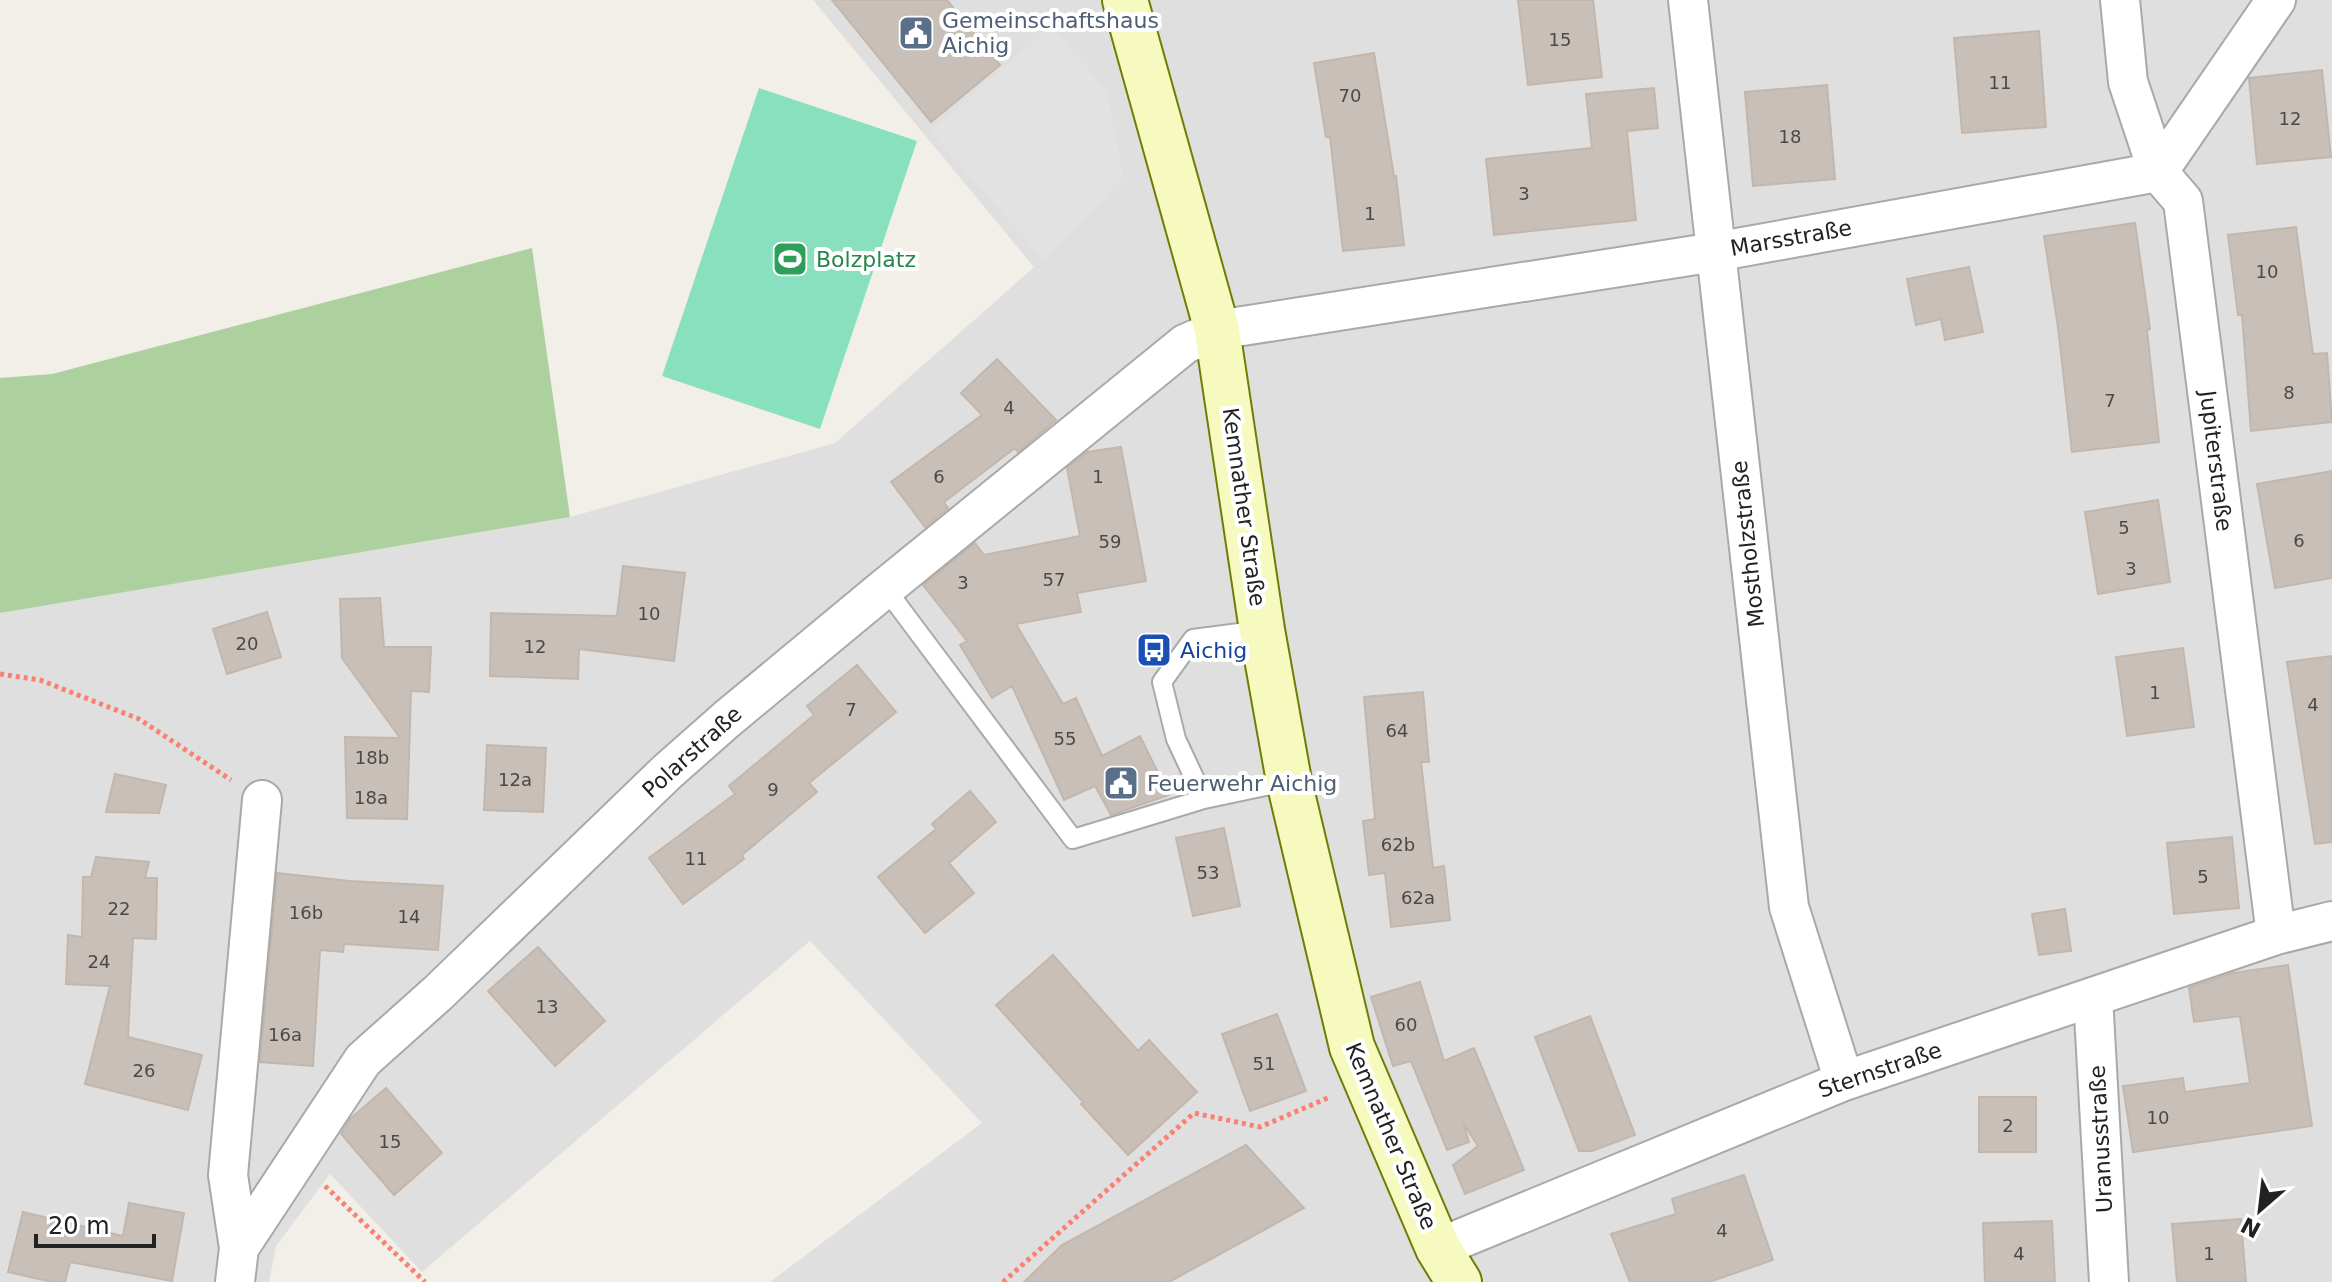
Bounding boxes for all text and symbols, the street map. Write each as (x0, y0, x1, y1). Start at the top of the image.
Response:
place label: Gemeinschaftshaus Aichig (942, 8, 1159, 58)
public building icon: Gemeinschaftshaus Aichig (897, 14, 935, 52)
house number: 15 (1549, 29, 1571, 50)
house number: 11 (1989, 72, 2011, 93)
house number: 70 (1339, 85, 1361, 106)
house number: 12 (2279, 108, 2301, 129)
house number: 18 (1779, 126, 1801, 147)
house number: 3 (1518, 183, 1530, 204)
house number: 1 (1364, 203, 1376, 224)
street label: Marsstraße (1728, 215, 1854, 261)
sports icon: Bolzplatz (771, 240, 809, 278)
place label: Bolzplatz (816, 247, 916, 272)
house number: 10 (2256, 261, 2278, 282)
house number: 8 (2283, 382, 2295, 403)
street label: Jupiterstraße (2195, 387, 2237, 533)
house number: 7 (2104, 390, 2116, 411)
house number: 4 (1003, 397, 1015, 418)
street label: Kemnather Straße (1218, 406, 1270, 608)
street label: Mostholzstraße (1727, 459, 1769, 629)
house number: 6 (933, 466, 945, 487)
house number: 1 (1092, 466, 1104, 487)
house number: 5 (2118, 517, 2130, 538)
house number: 6 (2293, 530, 2305, 551)
house number: 59 (1099, 531, 1121, 552)
house number: 3 (2125, 558, 2137, 579)
house number: 57 (1043, 569, 1065, 590)
house number: 3 (957, 572, 969, 593)
house number: 10 (638, 603, 660, 624)
bus stop icon: Aichig (1135, 631, 1173, 669)
house number: 20 (236, 633, 258, 654)
house number: 12 (524, 636, 546, 657)
place label: Aichig (1180, 638, 1247, 663)
house number: 1 (2149, 682, 2161, 703)
house number: 4 (2307, 694, 2319, 715)
house number: 7 (845, 699, 857, 720)
street label: Polarstraße (637, 701, 747, 803)
house number: 64 (1386, 720, 1408, 741)
house number: 55 (1054, 728, 1076, 749)
house number: 18b (355, 747, 389, 768)
public building icon: Feuerwehr Aichig (1102, 764, 1140, 802)
house number: 12a (498, 769, 532, 790)
place label: Feuerwehr Aichig (1147, 771, 1337, 796)
house number: 9 (767, 779, 779, 800)
house number: 18a (354, 787, 388, 808)
house number: 62b (1381, 834, 1415, 855)
house number: 11 (685, 848, 707, 869)
house number: 53 (1197, 862, 1219, 883)
house number: 5 (2197, 866, 2209, 887)
house number: 62a (1401, 887, 1435, 908)
house number: 22 (108, 898, 130, 919)
house number: 16b (289, 902, 323, 923)
house number: 14 (398, 906, 420, 927)
house number: 24 (88, 951, 110, 972)
house number: 13 (536, 996, 558, 1017)
house number: 60 (1395, 1014, 1417, 1035)
house number: 16a (268, 1024, 302, 1045)
street label: Sternstraße (1815, 1037, 1945, 1103)
street label: Kemnather Straße (1340, 1039, 1442, 1233)
house number: 51 (1253, 1053, 1275, 1074)
house number: 26 (133, 1060, 155, 1081)
street label: Uranusstraße (2085, 1064, 2117, 1214)
house number: 10 (2147, 1107, 2169, 1128)
house number: 2 (2002, 1115, 2014, 1136)
house number: 15 (379, 1131, 401, 1152)
north arrow (2220, 1170, 2300, 1250)
scale bar (36, 1198, 154, 1248)
text: 20 m (48, 1212, 110, 1240)
text: N (2237, 1212, 2265, 1243)
house number: 4 (1716, 1220, 1728, 1241)
house number: 4 (2013, 1243, 2025, 1264)
house number: 1 (2203, 1243, 2215, 1264)

